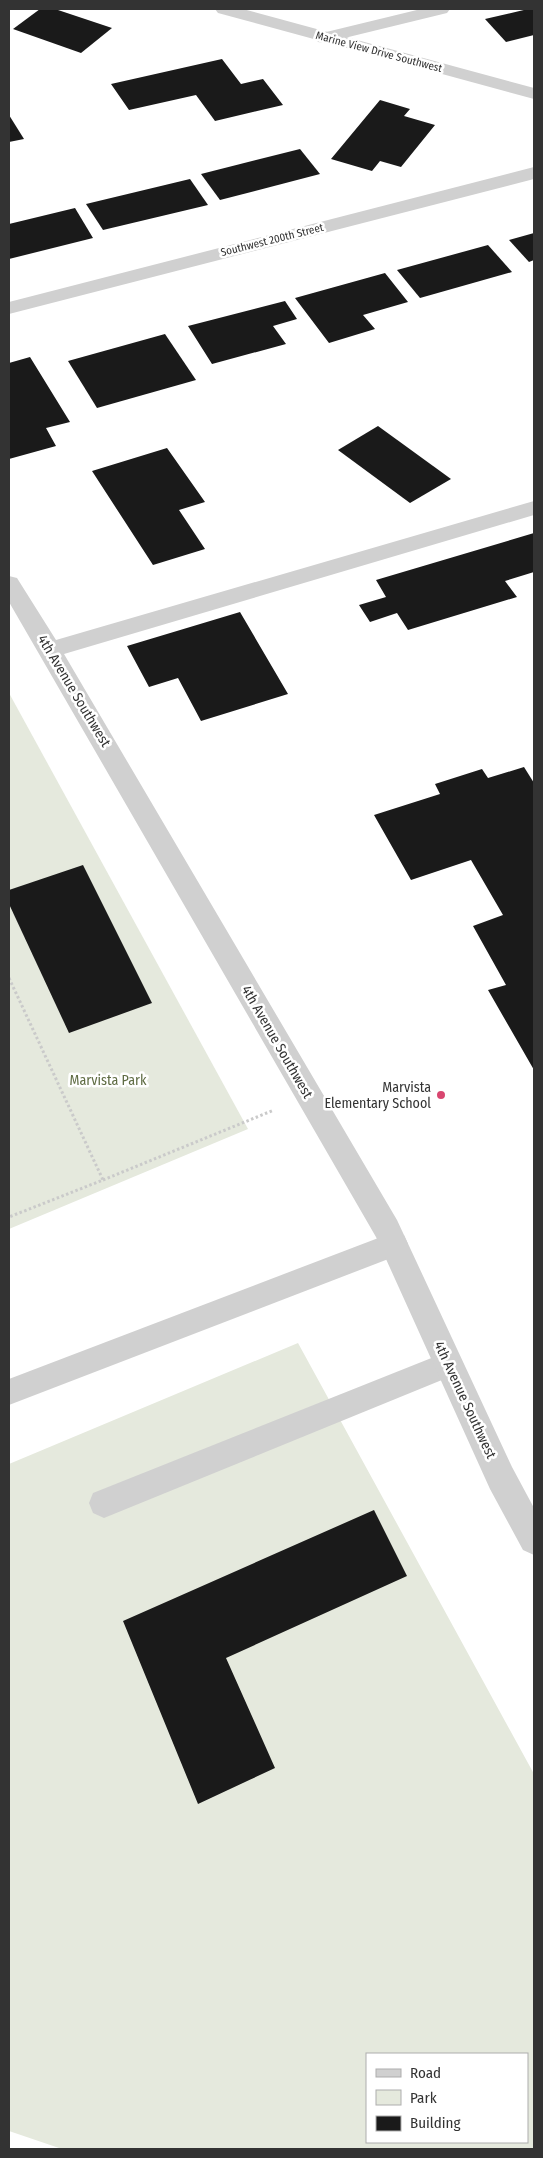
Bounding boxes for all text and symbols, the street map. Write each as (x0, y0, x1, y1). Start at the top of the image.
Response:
street label: Marine View Drive Southwest (314, 29, 444, 75)
street label: Southwest 200th Street (219, 221, 325, 259)
street label: 4th Avenue Southwest (34, 632, 114, 750)
street label: 4th Avenue Southwest (238, 982, 316, 1102)
park label: Marvista Park (70, 1072, 147, 1089)
place label: Marvista Elementary School (324, 1079, 431, 1112)
marker: Marvista Elementary School (435, 1089, 447, 1101)
street label: 4th Avenue Southwest (430, 1339, 500, 1462)
legend (366, 2053, 528, 2143)
text: Road (410, 2064, 441, 2082)
text: Park (410, 2089, 437, 2107)
text: Building (410, 2114, 461, 2132)

